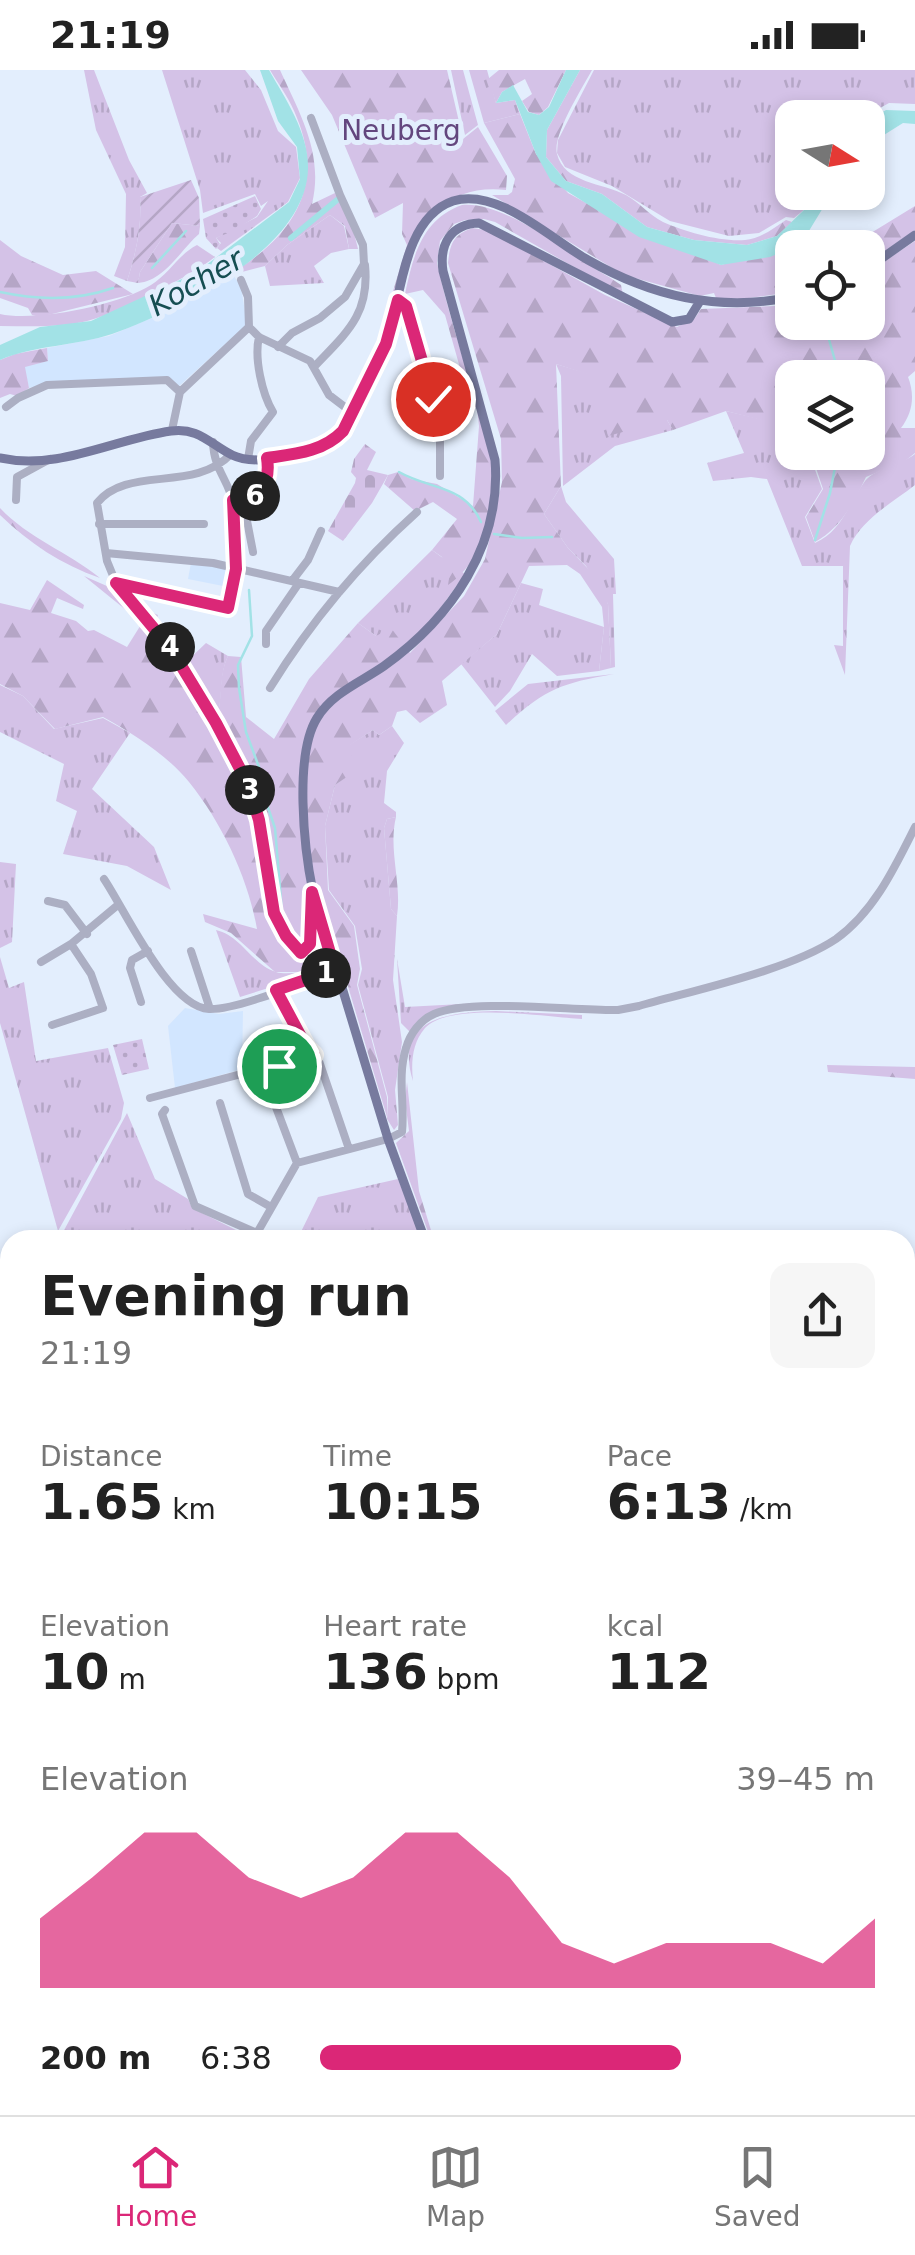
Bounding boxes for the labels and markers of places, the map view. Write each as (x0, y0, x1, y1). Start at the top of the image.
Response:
pin (391, 357, 476, 442)
pin: 6 (230, 471, 280, 521)
pin: 4 (145, 622, 195, 672)
pin: 3 (225, 765, 275, 815)
pin: 1 (301, 948, 351, 998)
pin (237, 1024, 322, 1109)

